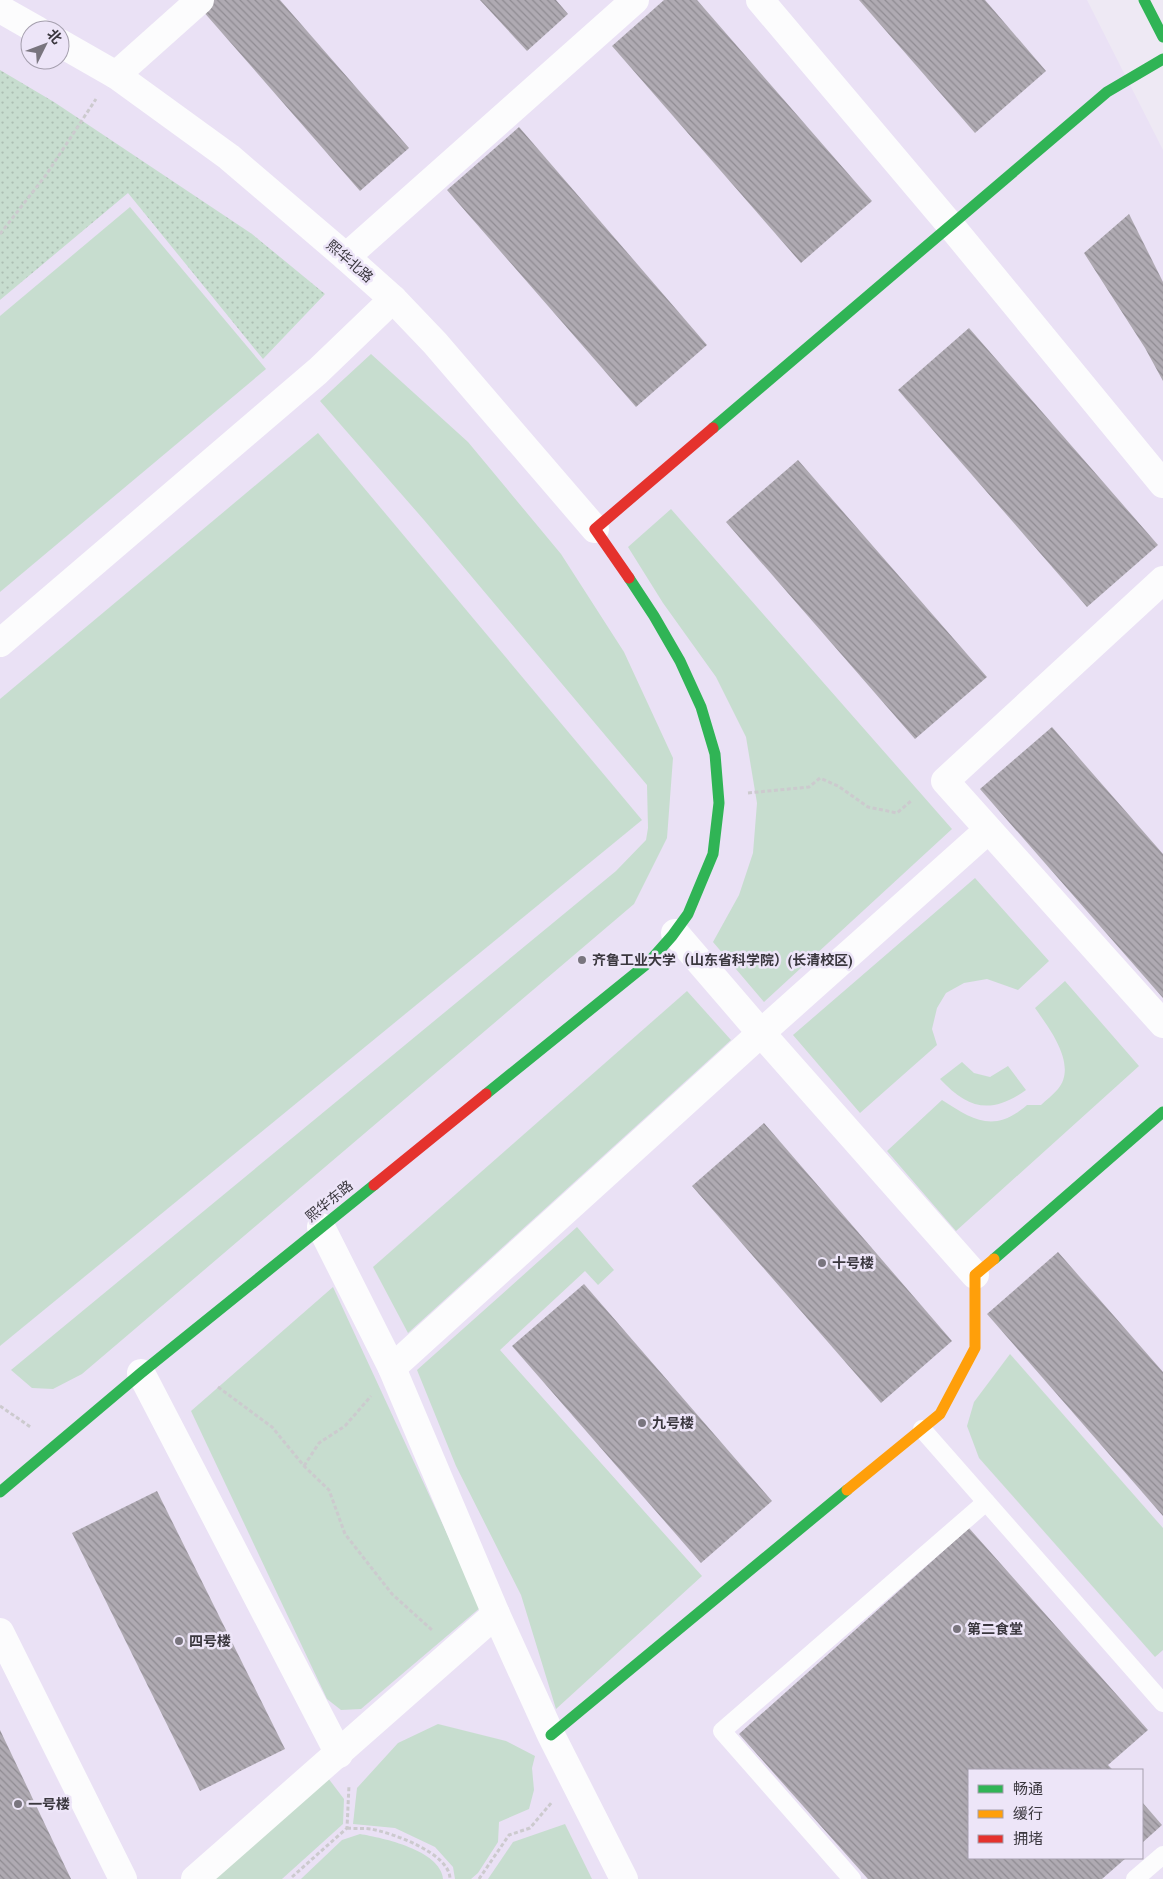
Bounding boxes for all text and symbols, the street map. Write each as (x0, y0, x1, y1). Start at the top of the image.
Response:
north arrow (20, 20, 70, 70)
text: 北 (43, 25, 66, 48)
street label: 熙华北路 (323, 236, 377, 286)
place label: 齐鲁工业大学（山东省科学院）(长清校区) (592, 951, 852, 969)
marker: 齐鲁工业大学（山东省科学院）(长清校区) (576, 954, 588, 966)
street label: 熙华东路 (302, 1176, 356, 1226)
place label: 十号楼 (832, 1254, 874, 1272)
marker: 十号楼 (816, 1257, 828, 1269)
place label: 九号楼 (652, 1414, 694, 1432)
marker: 九号楼 (636, 1417, 648, 1429)
place label: 第二食堂 (967, 1620, 1023, 1638)
marker: 第二食堂 (951, 1623, 963, 1635)
place label: 四号楼 (189, 1632, 231, 1650)
marker: 四号楼 (173, 1635, 185, 1647)
legend (968, 1769, 1143, 1859)
text: 畅通 (1013, 1779, 1043, 1798)
place label: 一号楼 (28, 1795, 70, 1813)
marker: 一号楼 (12, 1798, 24, 1810)
text: 缓行 (1013, 1804, 1043, 1823)
text: 拥堵 (1013, 1829, 1043, 1848)

